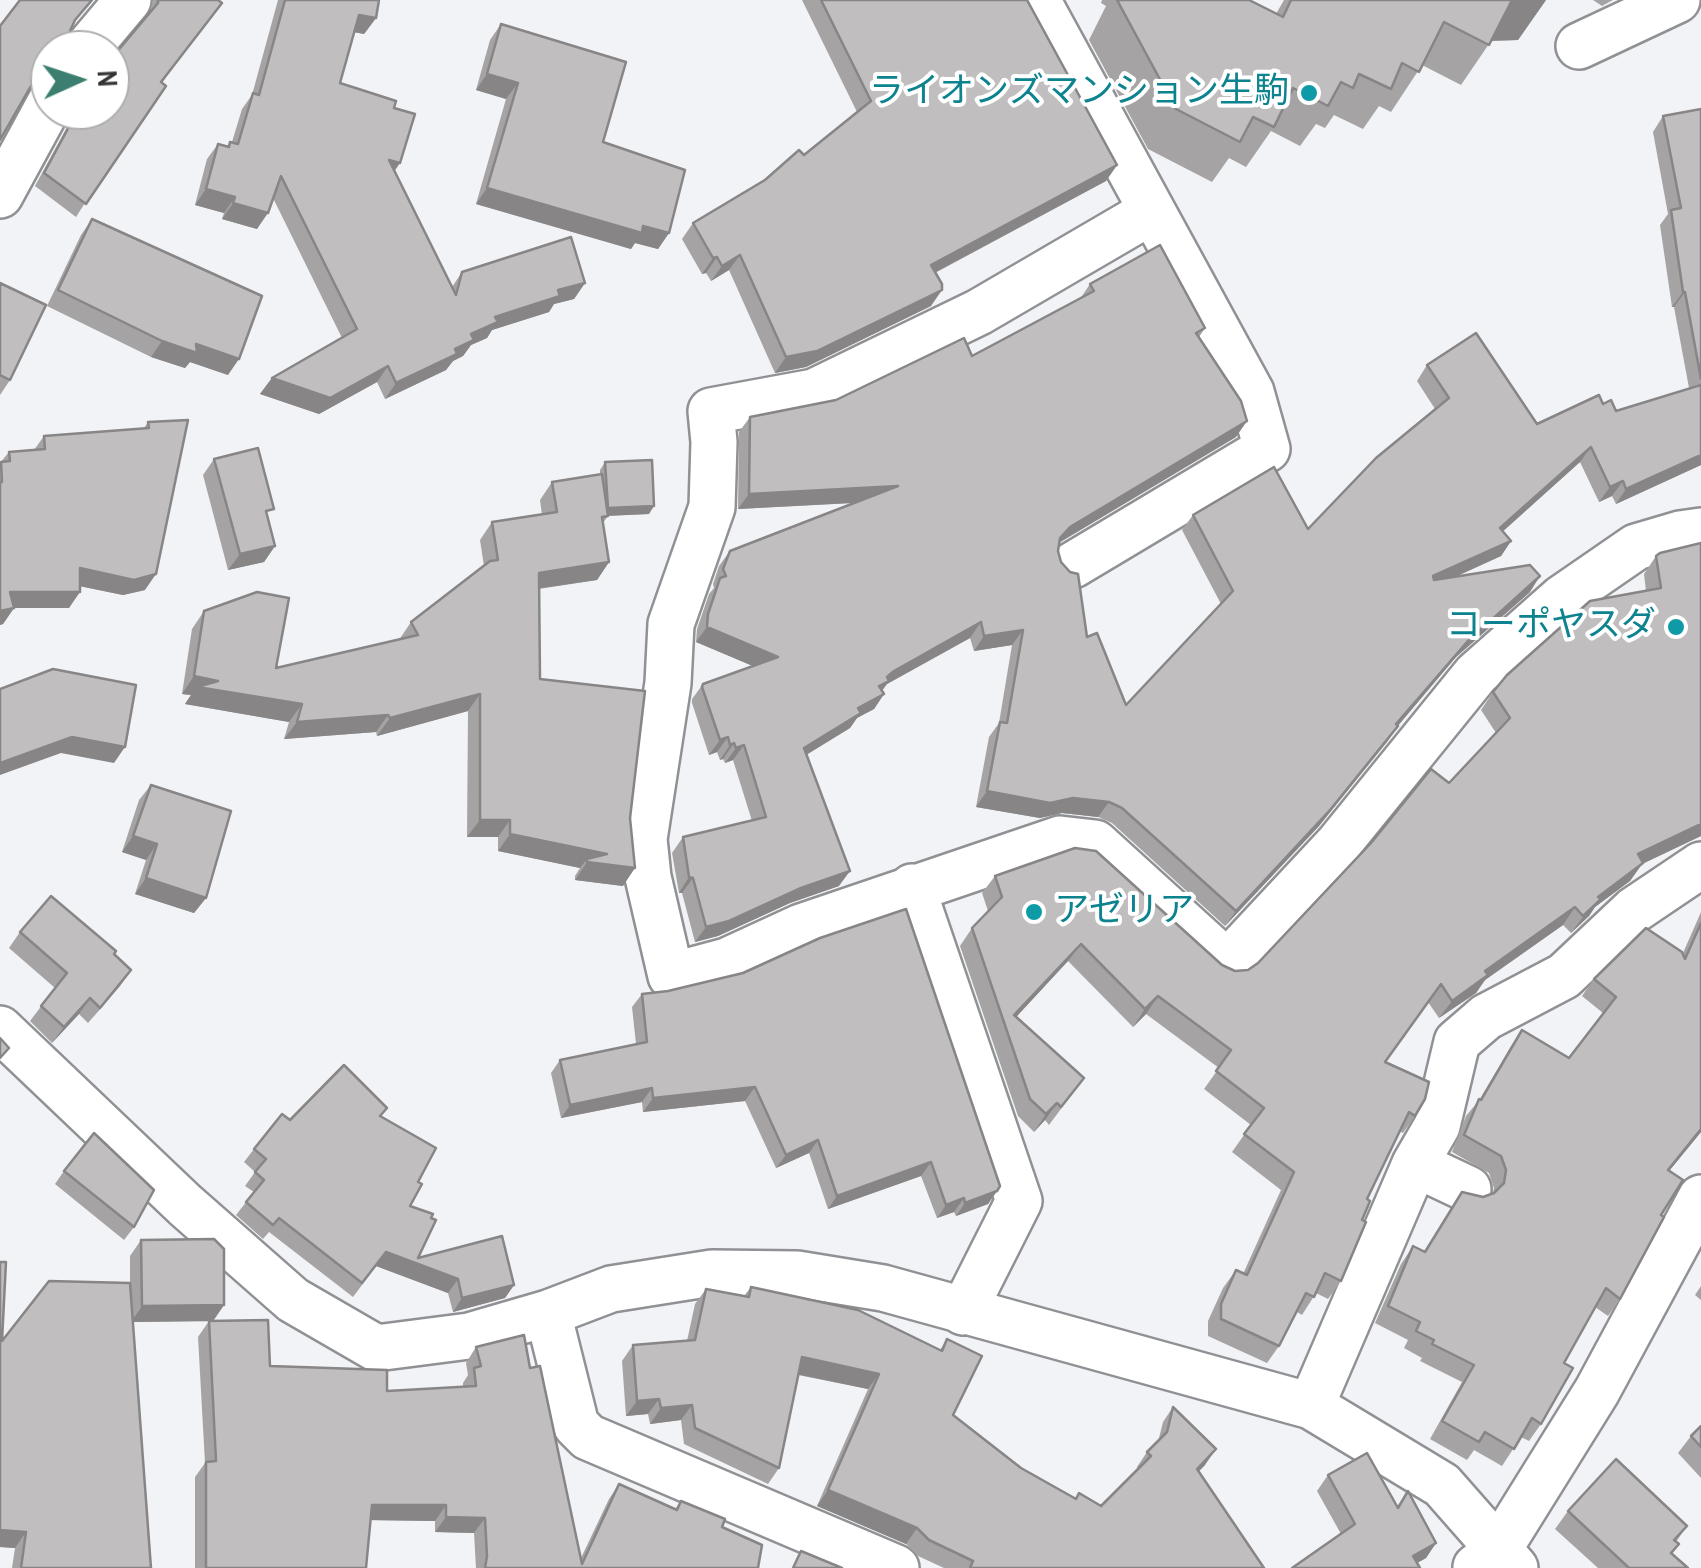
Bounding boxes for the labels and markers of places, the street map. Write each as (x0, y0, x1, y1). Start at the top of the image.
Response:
place label: ライオンズマンション生駒 (869, 72, 1289, 114)
marker: ライオンズマンション生駒 (1298, 82, 1320, 104)
place label: コーポヤスダ (1446, 606, 1656, 648)
marker: コーポヤスダ (1665, 616, 1687, 638)
place label: アゼリア (1054, 891, 1194, 933)
marker: アゼリア (1023, 901, 1045, 923)

